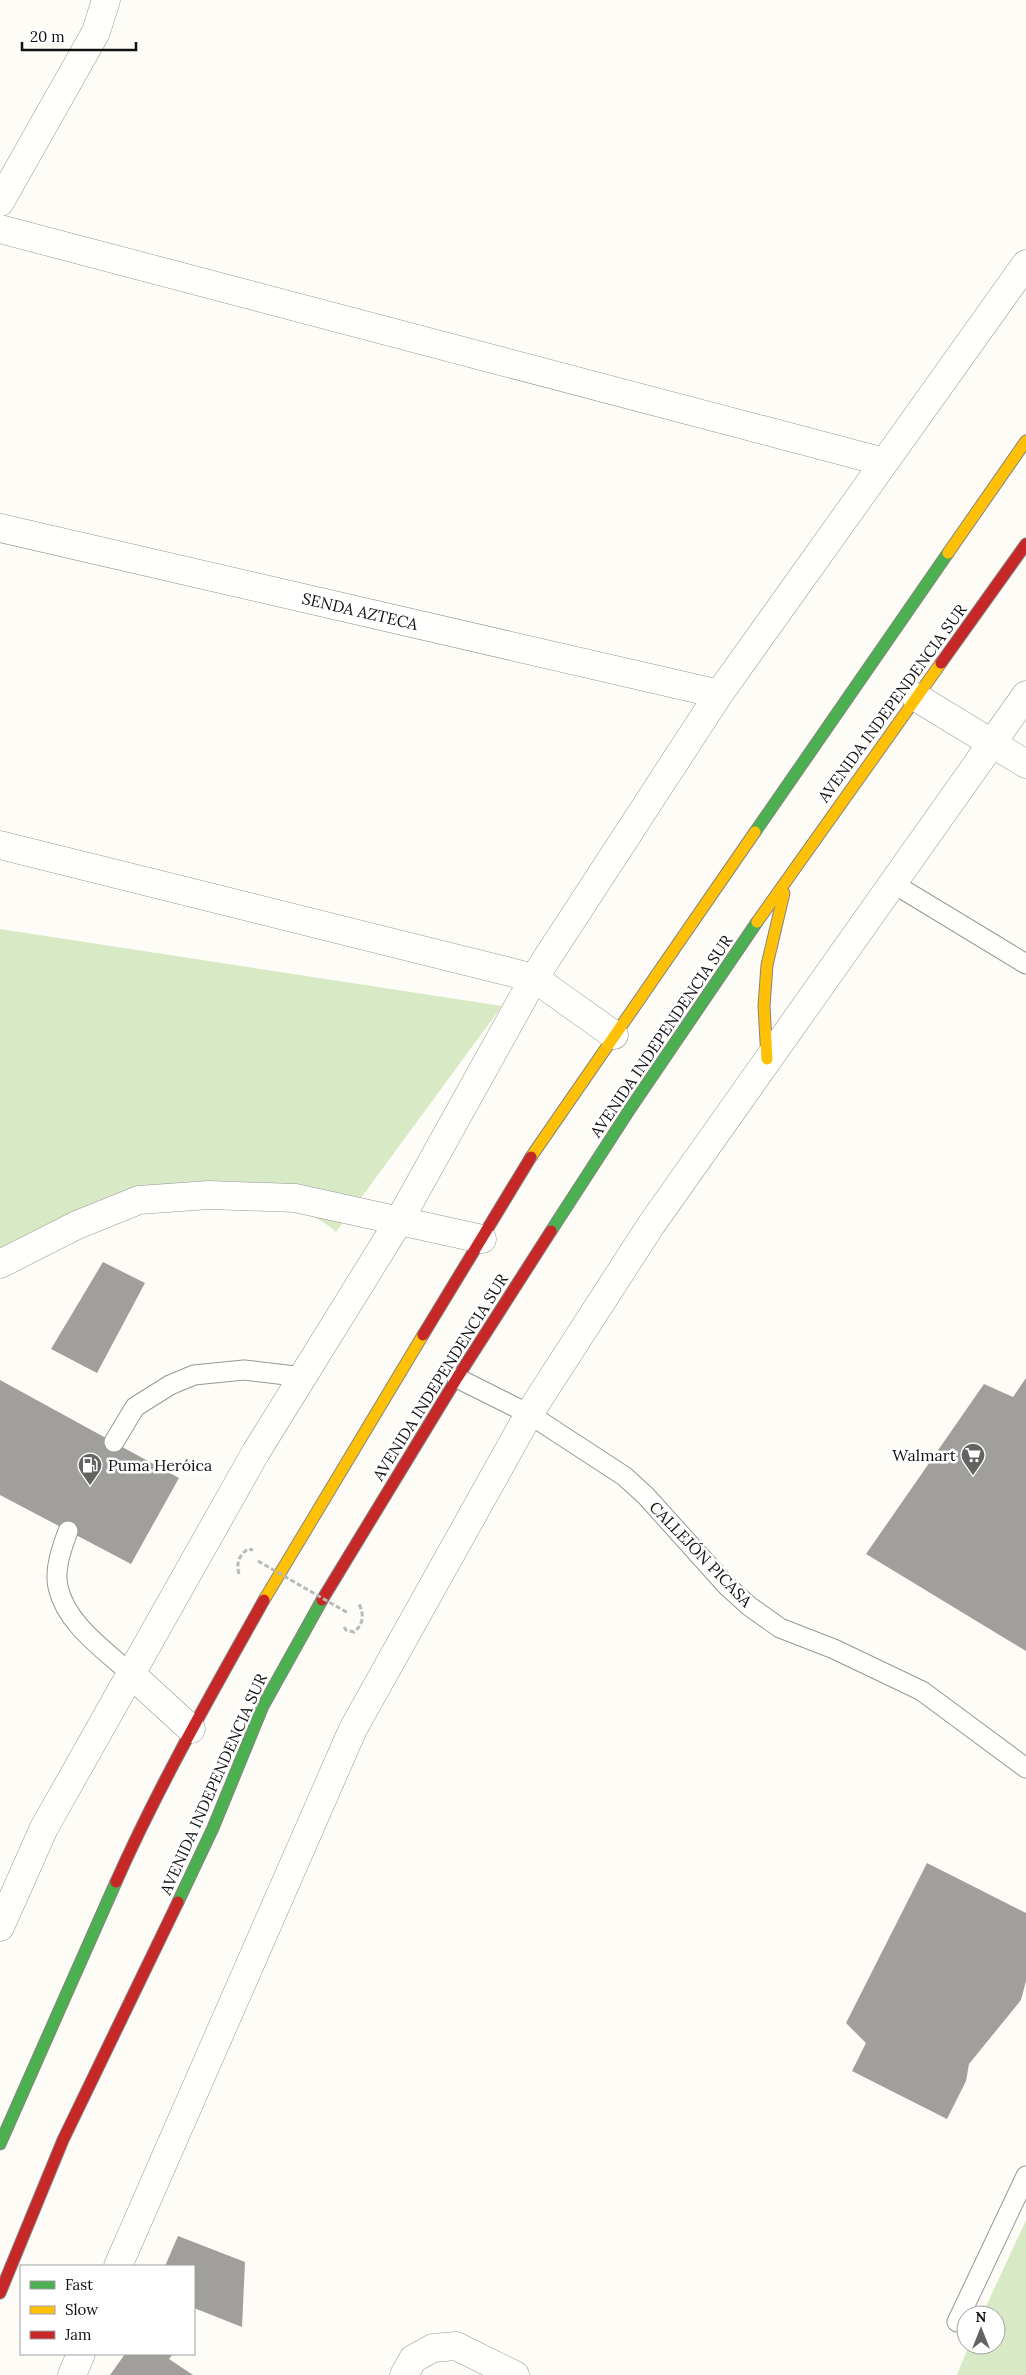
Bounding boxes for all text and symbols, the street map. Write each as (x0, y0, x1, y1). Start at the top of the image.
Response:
scale bar (22, 20, 136, 52)
text: 20 m (30, 27, 65, 46)
street label: SENDA AZTECA (300, 588, 421, 634)
street label: AVENIDA INDEPENDENCIA SUR (813, 599, 971, 807)
street label: AVENIDA INDEPENDENCIA SUR (585, 930, 737, 1142)
street label: AVENIDA INDEPENDENCIA SUR (367, 1269, 513, 1485)
supermarket icon: Walmart (960, 1442, 986, 1476)
place label: Walmart (892, 1445, 957, 1465)
fuel station icon: Puma Heróica (77, 1452, 103, 1486)
place label: Puma Heróica (108, 1455, 212, 1475)
street label: CALLEJÓN PICASA (645, 1497, 757, 1612)
street label: AVENIDA INDEPENDENCIA SUR (155, 1669, 271, 1899)
legend (20, 2265, 195, 2355)
text: Fast (65, 2275, 93, 2294)
text: Slow (65, 2300, 98, 2319)
north arrow (956, 2305, 1006, 2355)
text: N (976, 2308, 987, 2326)
text: Jam (64, 2325, 92, 2344)

